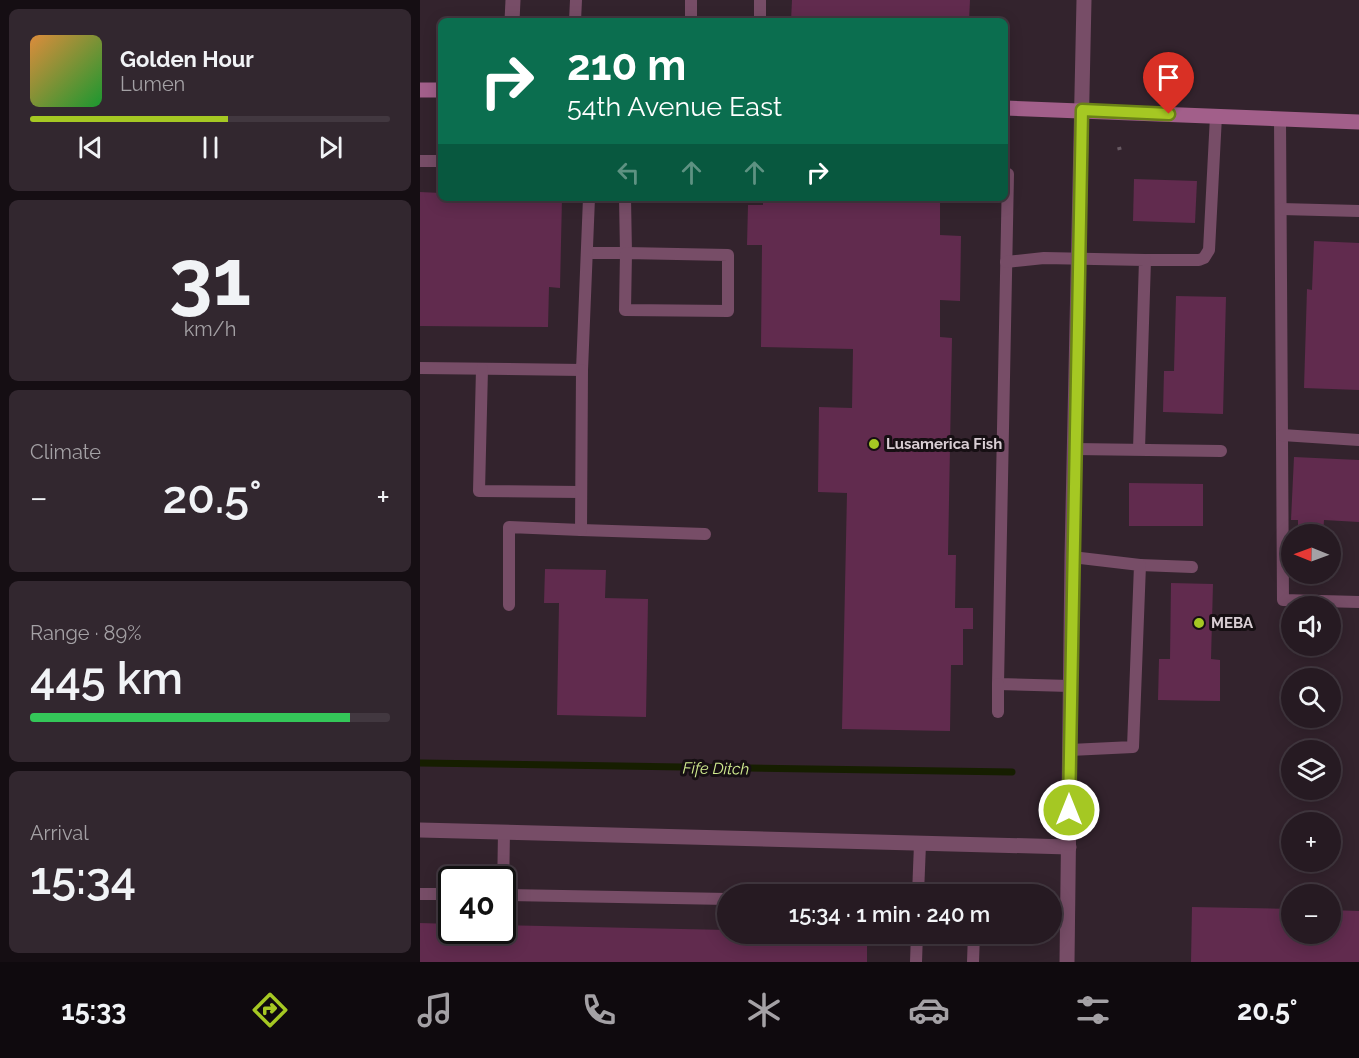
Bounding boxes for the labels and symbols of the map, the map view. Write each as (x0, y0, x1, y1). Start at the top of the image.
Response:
pin (1143, 52, 1194, 114)
place label: Lusamerica Fish (886, 435, 1002, 453)
marker: Lusamerica Fish (867, 437, 881, 451)
north arrow (1281, 524, 1341, 584)
place label: MEBA (1211, 614, 1254, 632)
marker: MEBA (1192, 616, 1206, 630)
water label: Fife Ditch (682, 758, 750, 779)
position arrow (1037, 778, 1101, 842)
speed limit sign: 40 (438, 866, 516, 944)

